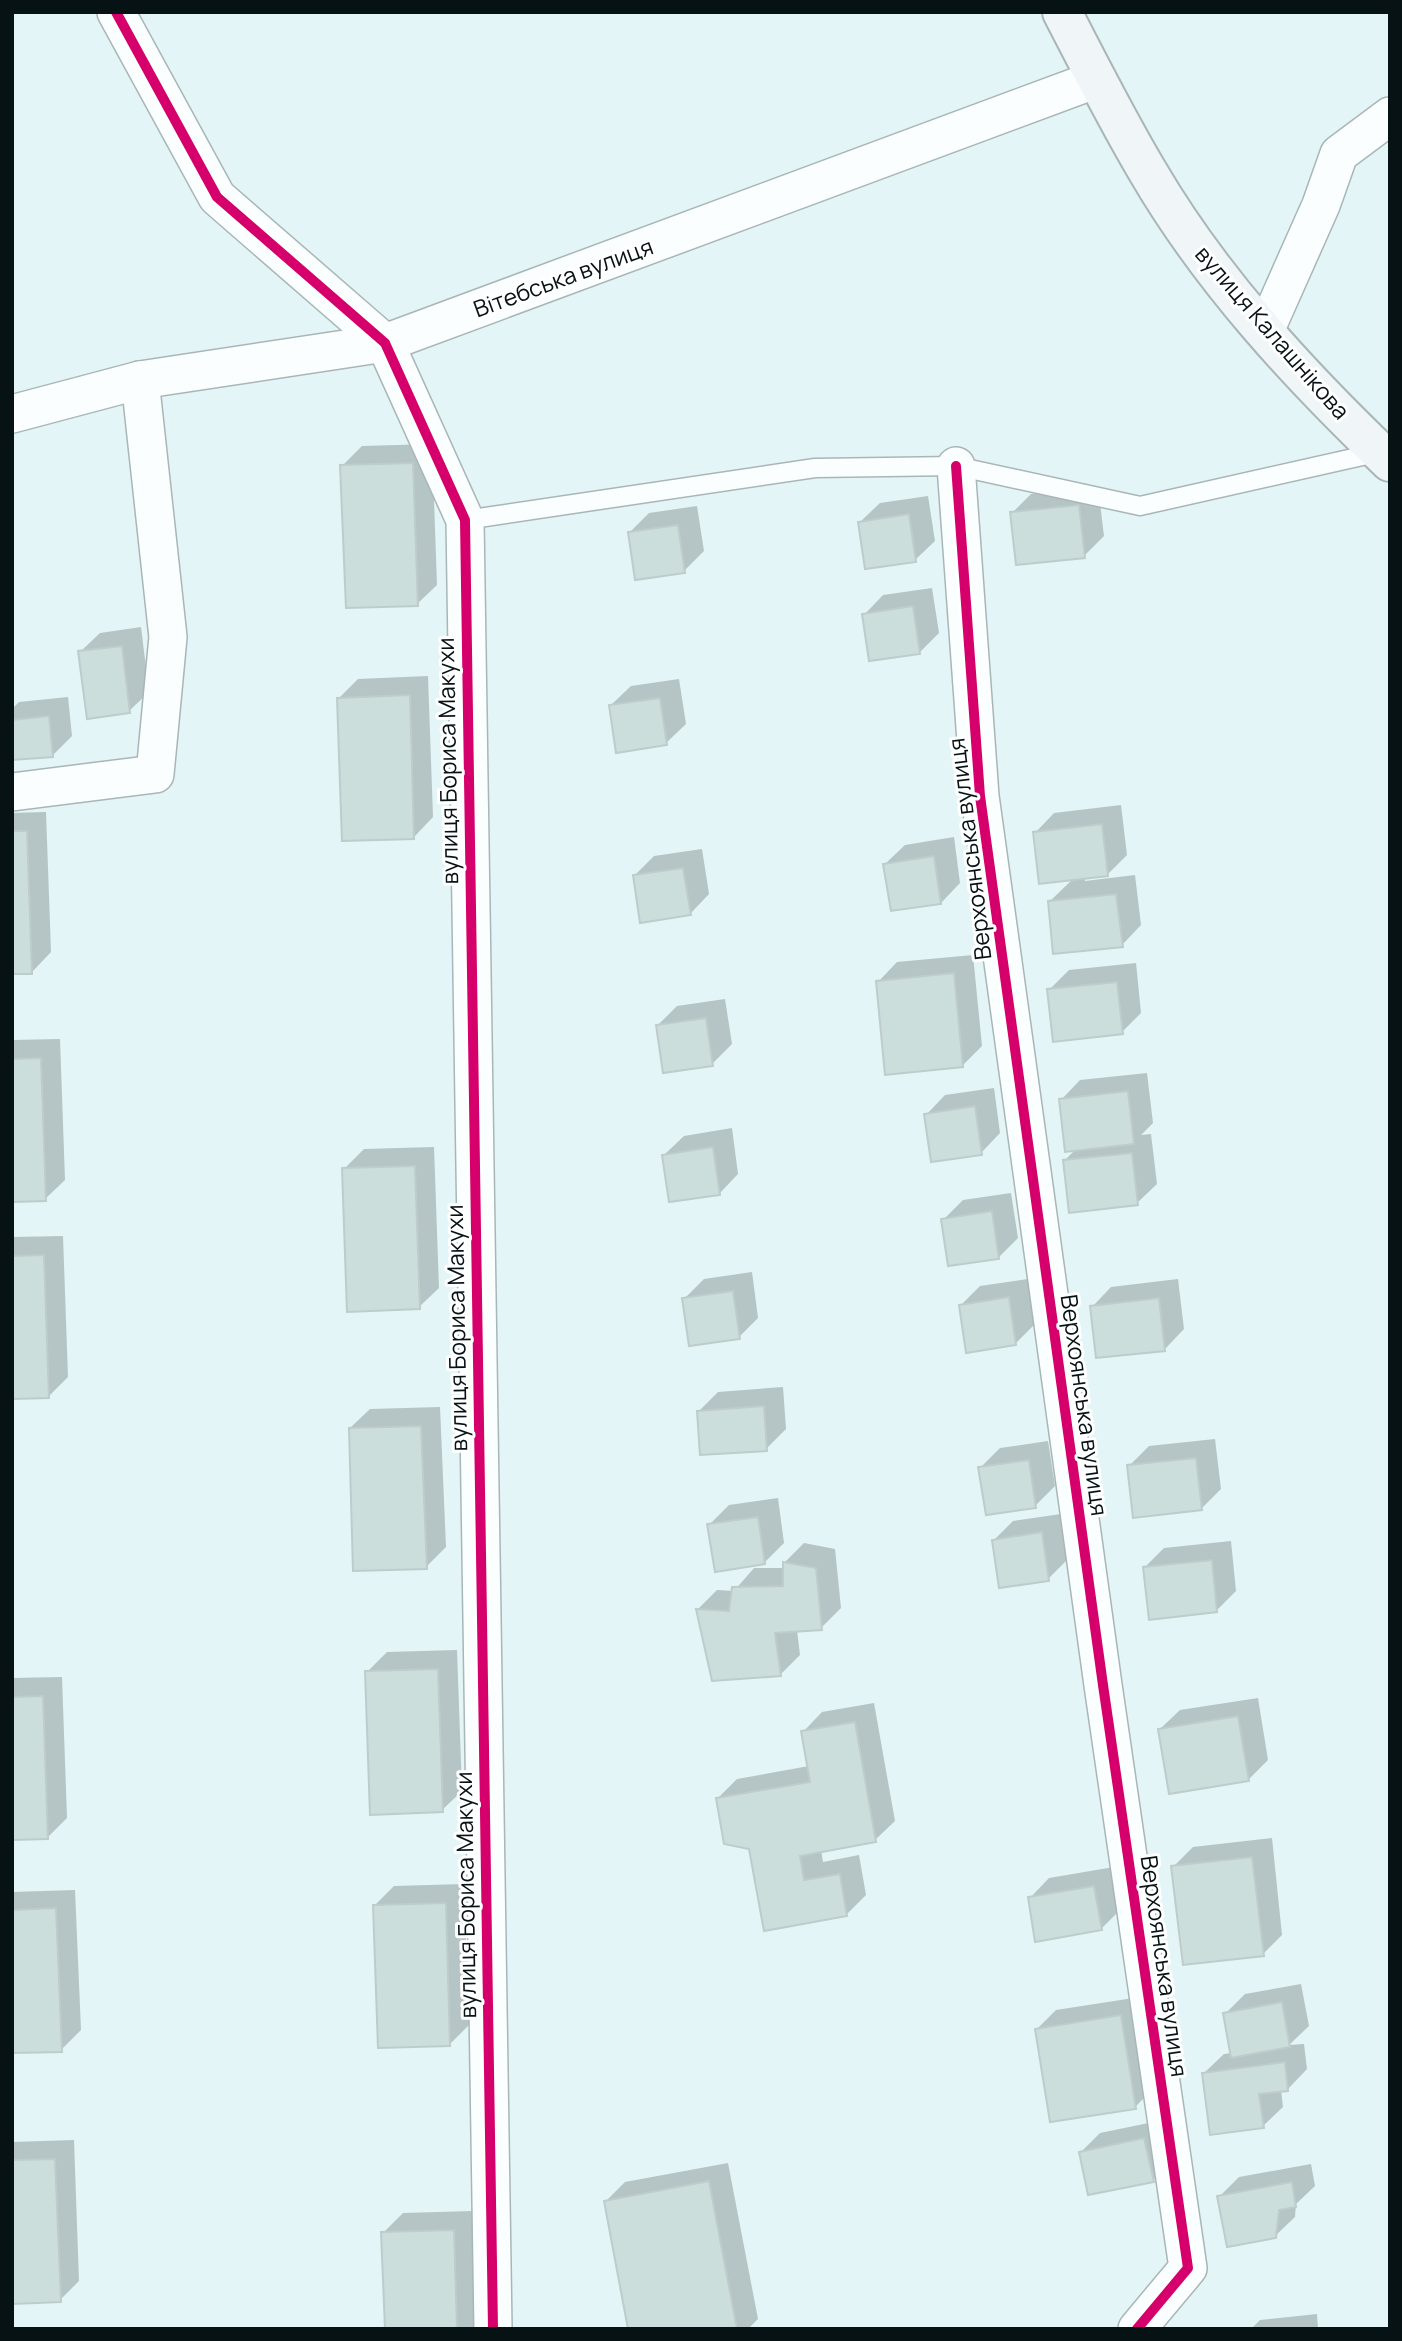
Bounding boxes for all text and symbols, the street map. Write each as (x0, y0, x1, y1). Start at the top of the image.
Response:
street label: Вітебська вулиця (469, 230, 657, 324)
street label: вулиця Калашнікова (1189, 238, 1357, 426)
street label: вулиця Бориса Макухи (429, 637, 465, 885)
street label: Верхоянська вулиця (940, 736, 998, 962)
street label: вулиця Бориса Макухи (438, 1204, 474, 1452)
street label: Верхоянська вулиця (1054, 1292, 1116, 1518)
street label: вулиця Бориса Макухи (447, 1771, 483, 2019)
street label: Верхоянська вулиця (1134, 1853, 1196, 2079)

